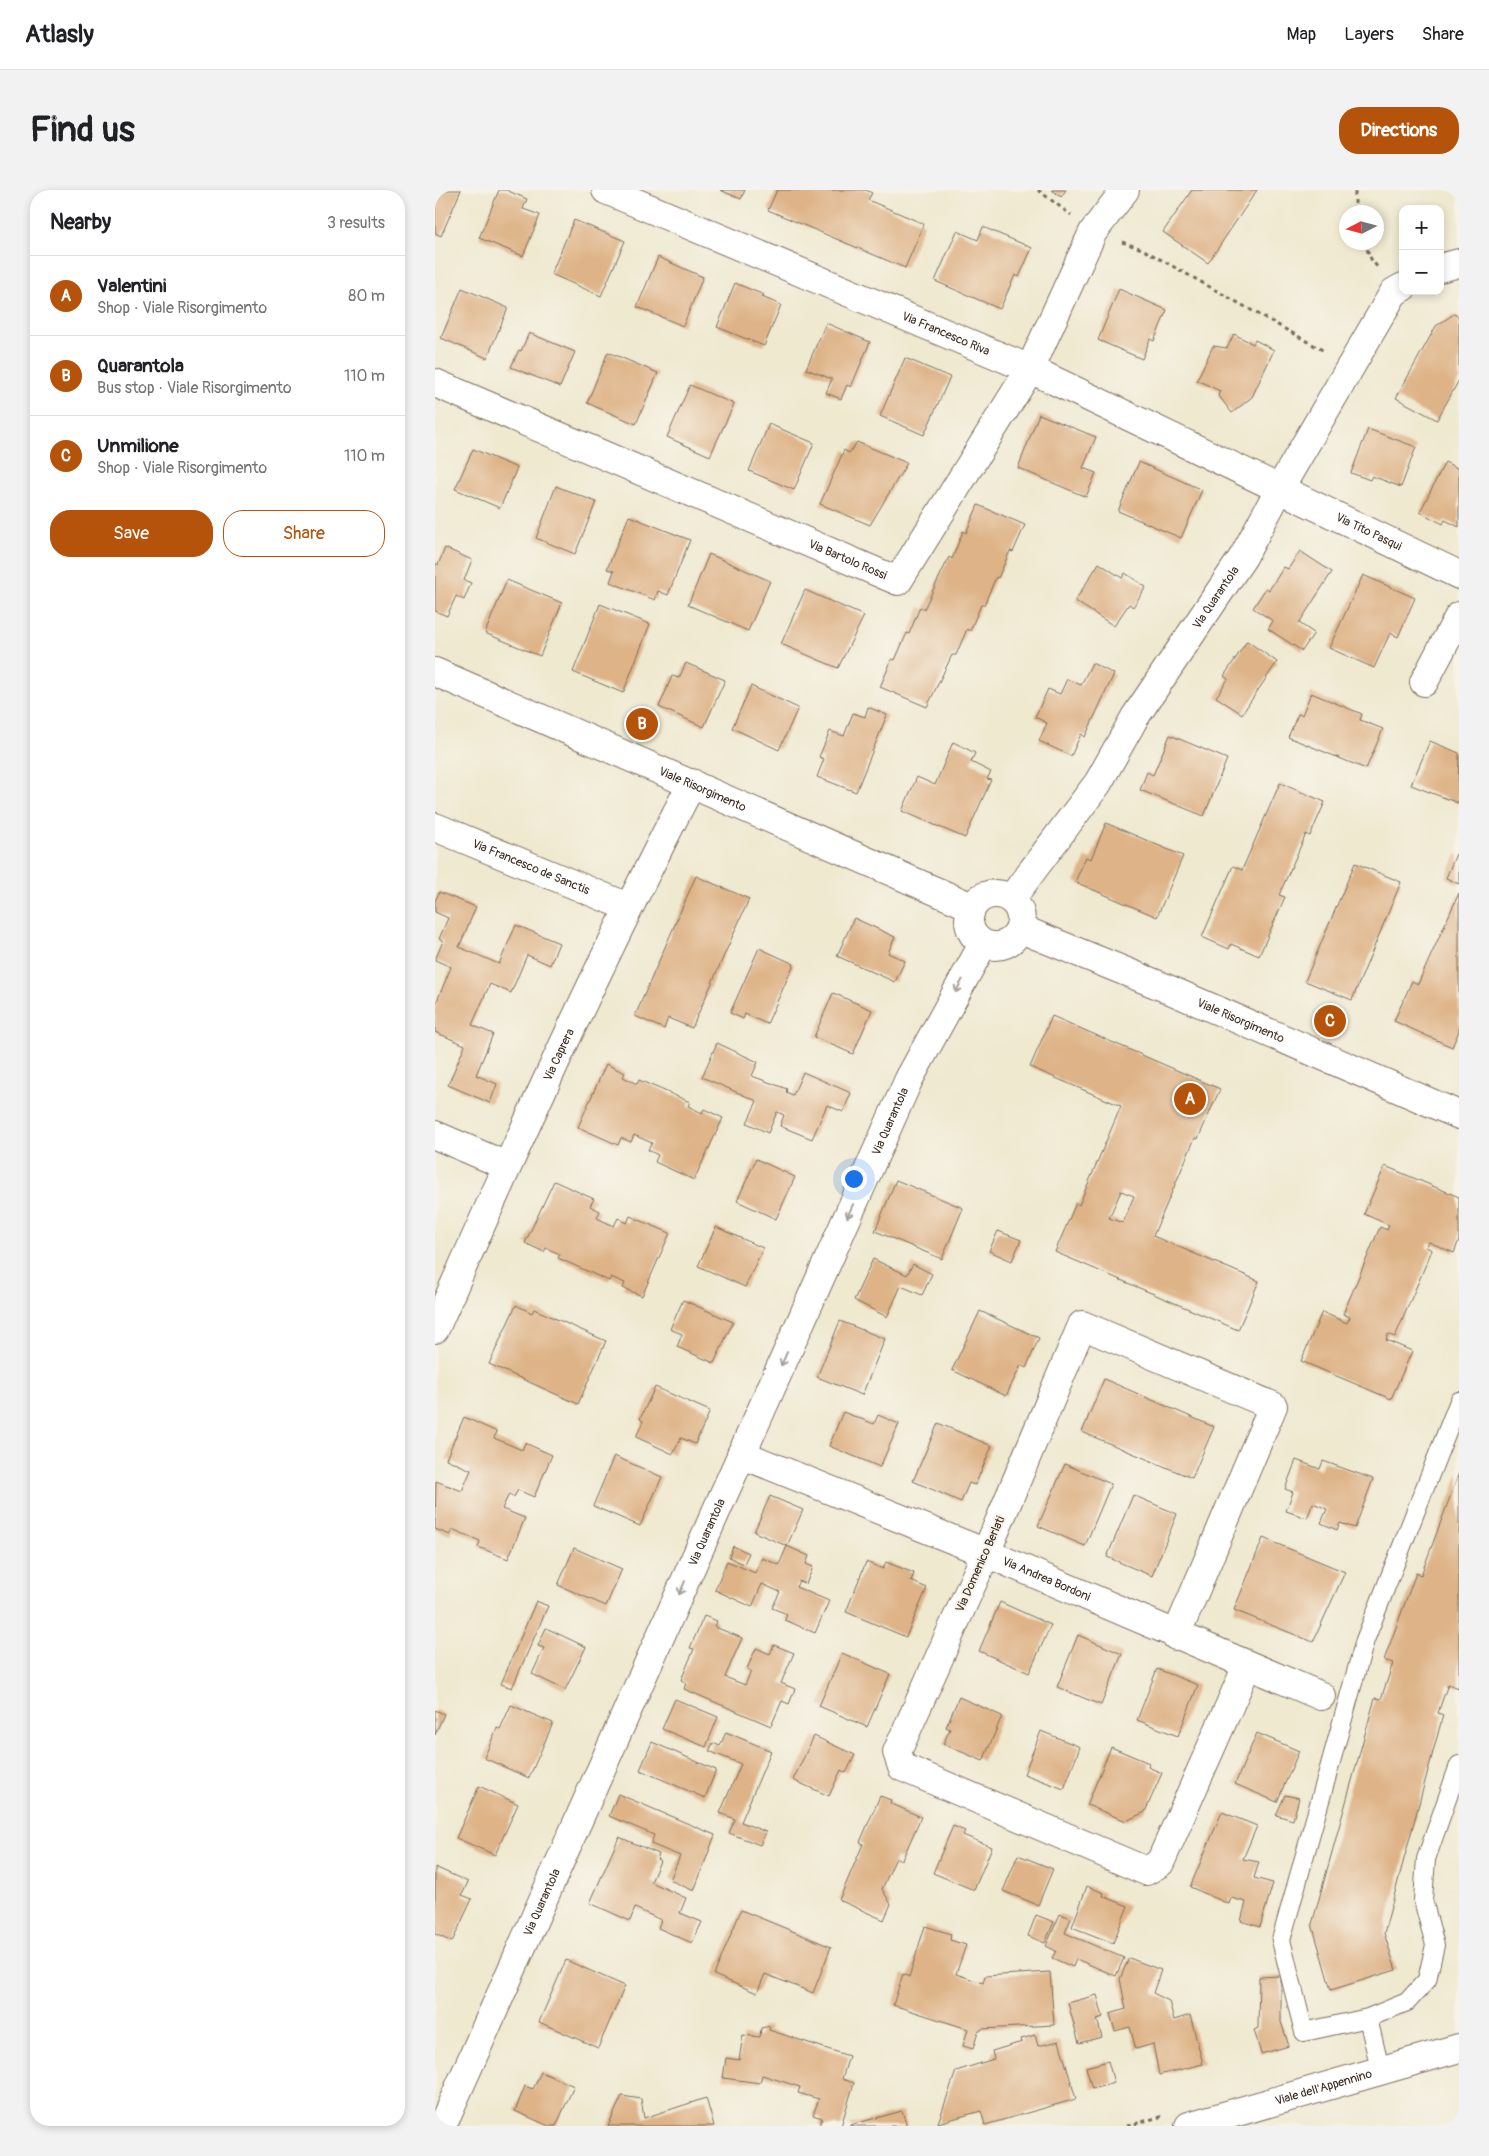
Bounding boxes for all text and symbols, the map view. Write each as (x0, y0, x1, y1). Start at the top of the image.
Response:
text: Atlasly (25, 20, 94, 49)
text: Map (1287, 23, 1316, 46)
text: Layers (1344, 23, 1394, 46)
text: Share (1422, 23, 1464, 46)
button: Directions (1339, 107, 1459, 154)
text: Find us (30, 108, 135, 152)
north arrow (1339, 205, 1384, 250)
map controls (1399, 205, 1444, 295)
button: + (1399, 205, 1444, 250)
text: Nearby (50, 209, 111, 236)
text: 3 results (327, 213, 385, 233)
button: − (1399, 250, 1444, 295)
text: Valentini (97, 274, 166, 298)
text: A (61, 286, 71, 306)
text: 80 m (348, 286, 385, 306)
text: Shop · Viale Risorgimento (97, 298, 267, 318)
street label: Via Francesco Riva (899, 309, 992, 359)
text: Quarantola (97, 354, 184, 378)
text: B (61, 366, 71, 386)
text: 110 m (344, 366, 385, 386)
text: Bus stop · Viale Risorgimento (97, 378, 292, 398)
text: Unmilione (97, 434, 179, 458)
text: C (61, 446, 71, 466)
text: 110 m (344, 446, 385, 466)
text: Shop · Viale Risorgimento (97, 458, 267, 478)
button: Save (50, 510, 213, 557)
button: Share (223, 510, 385, 557)
street label: Via Tito Pasqui (1333, 510, 1404, 554)
street label: Via Bartolo Rossi (806, 537, 889, 583)
street label: Via Quarantola (1190, 563, 1243, 632)
pin: B (626, 705, 658, 743)
street label: Viale Risorgimento (656, 764, 749, 815)
street label: Via Francesco de Sanctis (470, 836, 592, 899)
one-way arrow (954, 979, 964, 993)
street label: Viale Risorgimento (1194, 995, 1287, 1047)
pin: C (1314, 1002, 1346, 1040)
street label: Via Caprera (541, 1026, 578, 1083)
pin: A (1174, 1080, 1206, 1118)
street label: Via Quarantola (869, 1085, 912, 1158)
your location (841, 1166, 867, 1192)
one-way arrow (844, 1203, 854, 1218)
one-way arrow (778, 1351, 788, 1366)
street label: Via Quarantola (686, 1496, 729, 1569)
street label: Via Domenico Berlati (953, 1514, 1008, 1615)
street label: Via Andrea Bordoni (1000, 1554, 1093, 1605)
one-way arrow (676, 1580, 686, 1595)
street label: Via Quarantola (521, 1866, 564, 1939)
street label: Viale dell'Appennino (1273, 2066, 1374, 2109)

